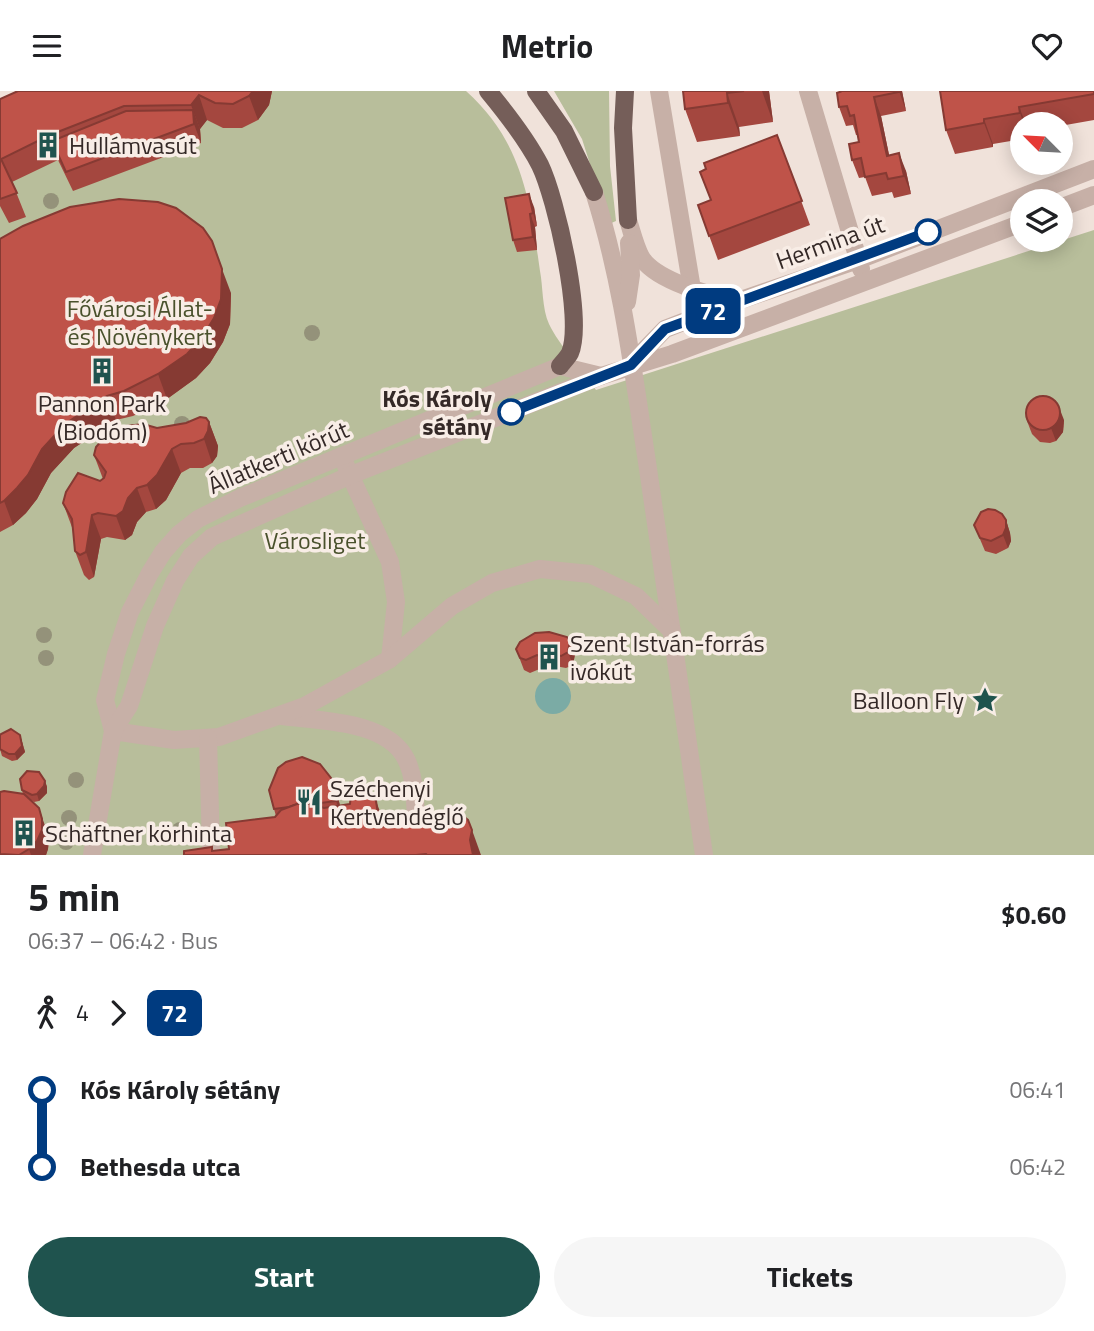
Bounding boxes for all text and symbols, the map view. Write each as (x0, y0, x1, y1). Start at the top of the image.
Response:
text: Metrio (501, 22, 593, 70)
icon: menu (28, 27, 66, 65)
icon: heart (1028, 27, 1066, 65)
north arrow (1010, 112, 1073, 175)
map controls (1010, 112, 1073, 252)
place label: Hullámvasút (69, 127, 197, 163)
building icon: Hullámvasút (33, 130, 63, 160)
button: layers (1010, 189, 1073, 252)
street label: Hermina út (771, 206, 890, 278)
unlabelled marker (915, 219, 941, 245)
line badge: 72 (682, 288, 744, 334)
park label: Fővárosi Állat- és Növénykert (67, 290, 213, 354)
text: 72 (700, 293, 726, 329)
building icon: Pannon Park (Biodóm) (87, 356, 117, 386)
place label: Kós Károly sétány (382, 380, 492, 444)
place label: Pannon Park (Biodóm) (38, 385, 167, 449)
marker: Kós Károly sétány (498, 399, 524, 425)
street label: Állatkerti körút (202, 411, 354, 503)
park label: Városliget (265, 522, 366, 558)
place label: Szent István-forrás ivókút (570, 625, 765, 689)
building icon: Szent István-forrás ivókút (534, 642, 564, 672)
place label: Balloon Fly (853, 682, 964, 718)
place icon: Balloon Fly (970, 685, 1000, 715)
place label: Széchenyi Kertvendéglő (330, 770, 464, 834)
restaurant icon: Széchenyi Kertvendéglő (294, 787, 324, 817)
place label: Schäftner körhinta (45, 815, 232, 851)
building icon: Schäftner körhinta (9, 818, 39, 848)
text: 5 min (28, 868, 120, 926)
text: $0.60 (1001, 895, 1066, 934)
text: 06:37 – 06:42 · Bus (28, 923, 218, 958)
icon: walk (28, 994, 66, 1032)
icon: forward (99, 994, 137, 1032)
text: 4 (76, 995, 89, 1030)
text: 72 (161, 995, 188, 1031)
text: Kós Károly sétány (80, 1070, 280, 1109)
text: 06:41 (1009, 1072, 1066, 1107)
text: Bethesda utca (80, 1147, 240, 1186)
text: 06:42 (1009, 1149, 1066, 1184)
button: Start (28, 1237, 540, 1317)
button: Tickets (554, 1237, 1066, 1317)

